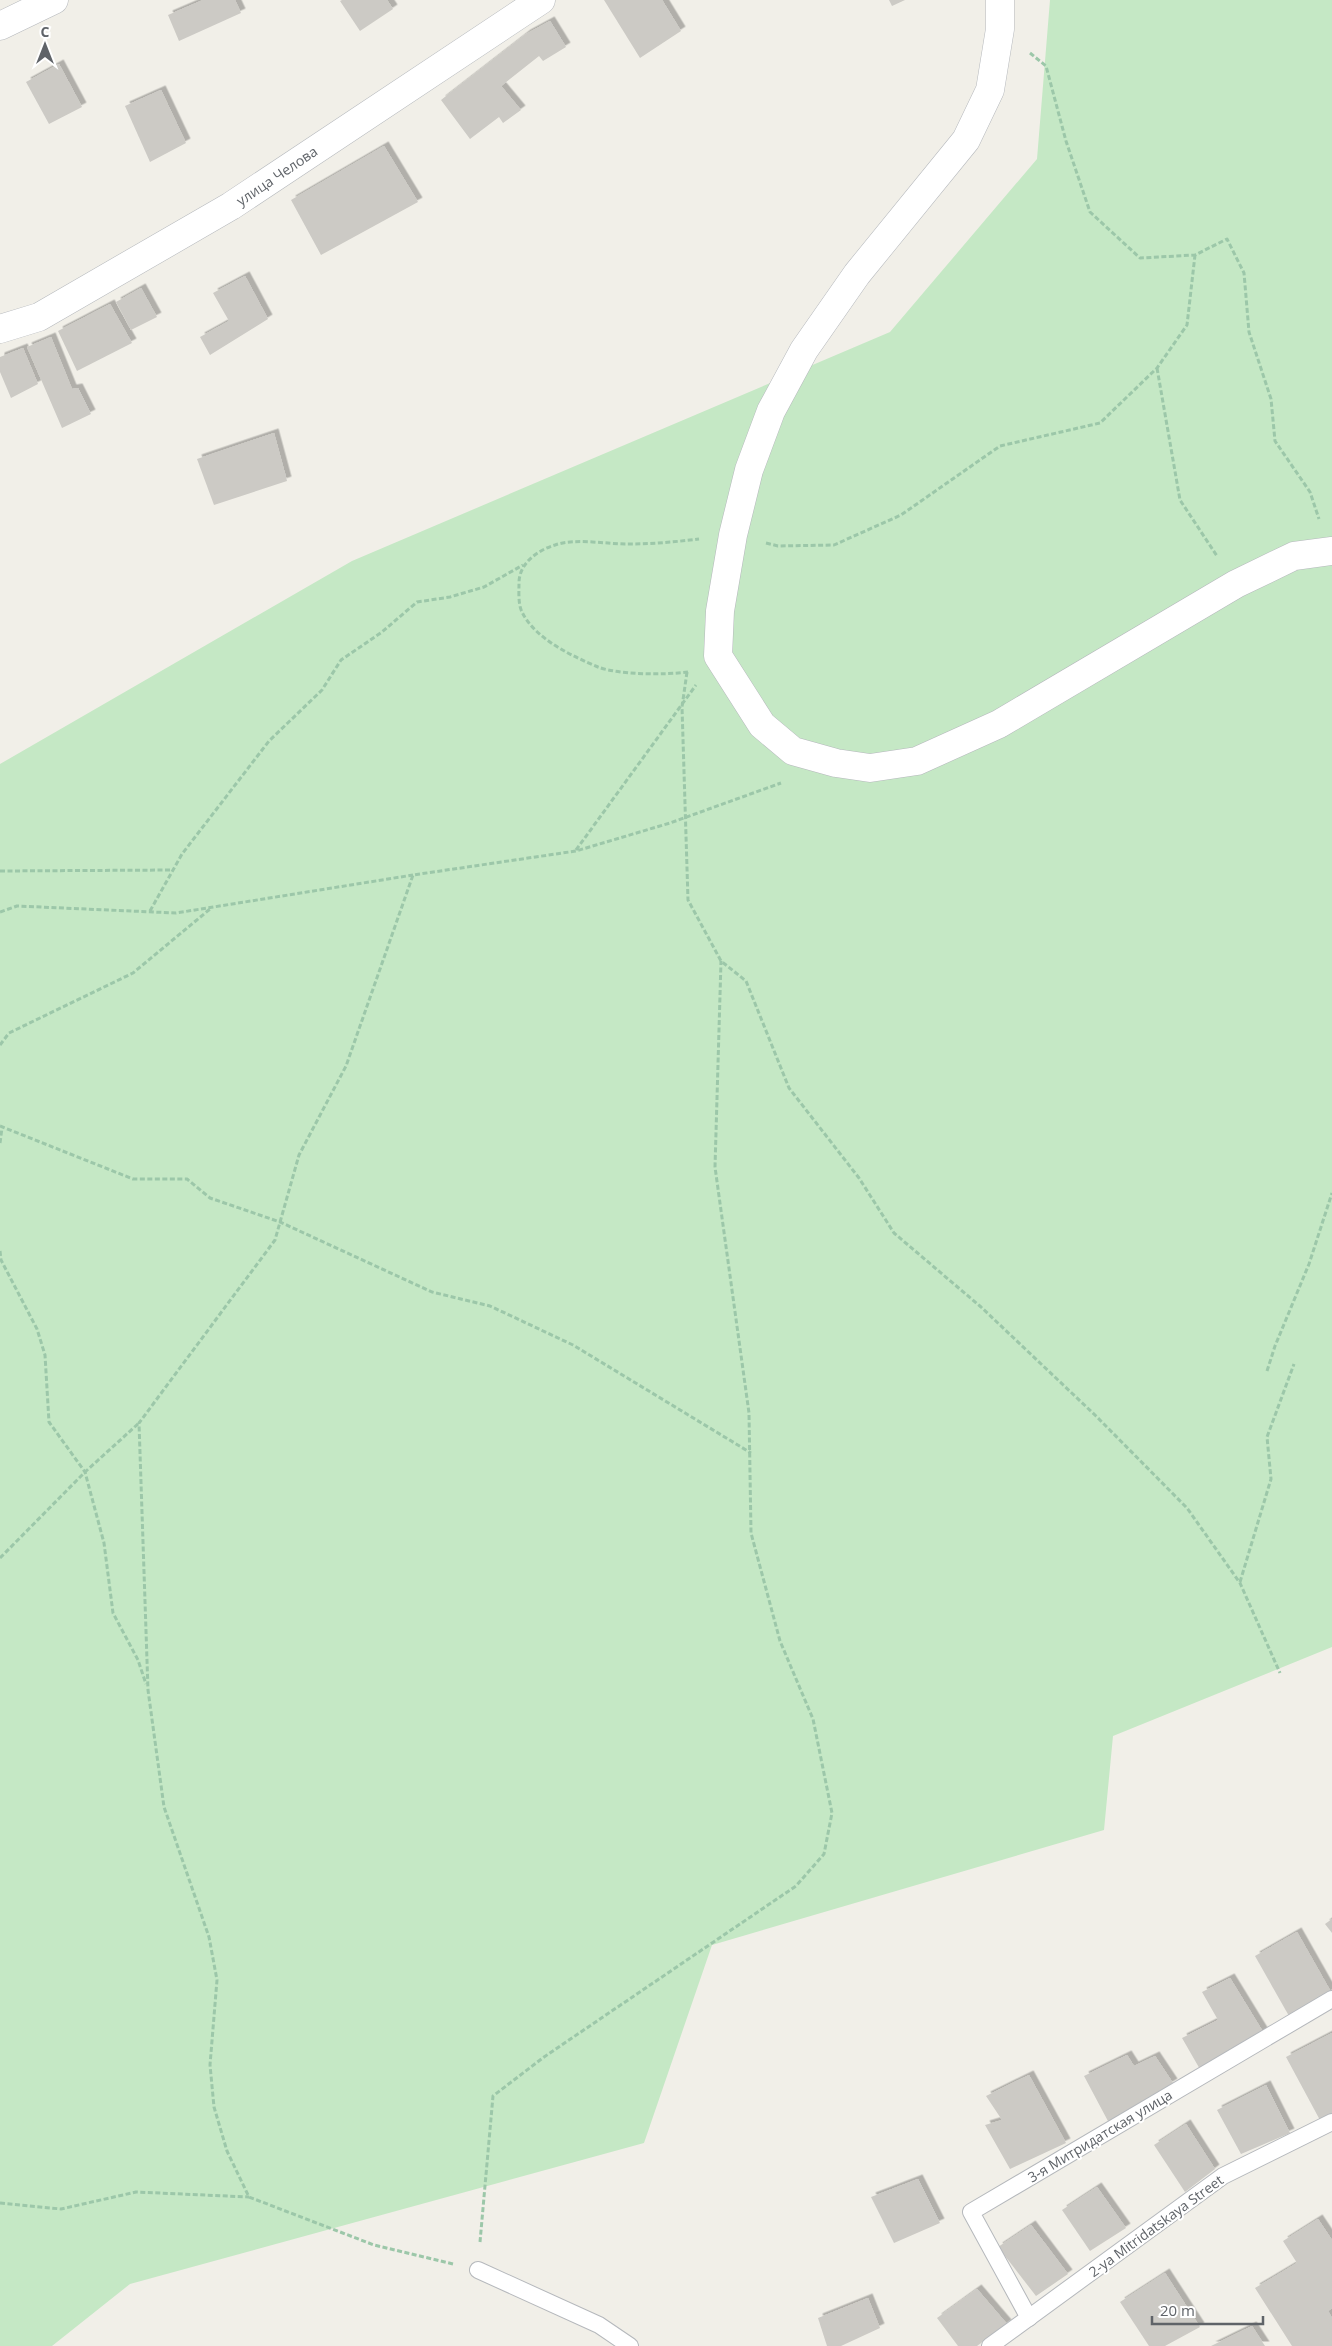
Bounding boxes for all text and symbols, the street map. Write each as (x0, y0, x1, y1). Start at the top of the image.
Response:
north arrow (20, 20, 70, 70)
text: С (41, 22, 50, 41)
street label: улица Челова (232, 141, 321, 210)
street label: 3-я Митридатская улица (1024, 2085, 1176, 2186)
street label: 2-ya Mitridatskaya Street (1085, 2170, 1227, 2281)
scale bar (1152, 2294, 1263, 2326)
text: 20 m (1160, 2300, 1195, 2320)

